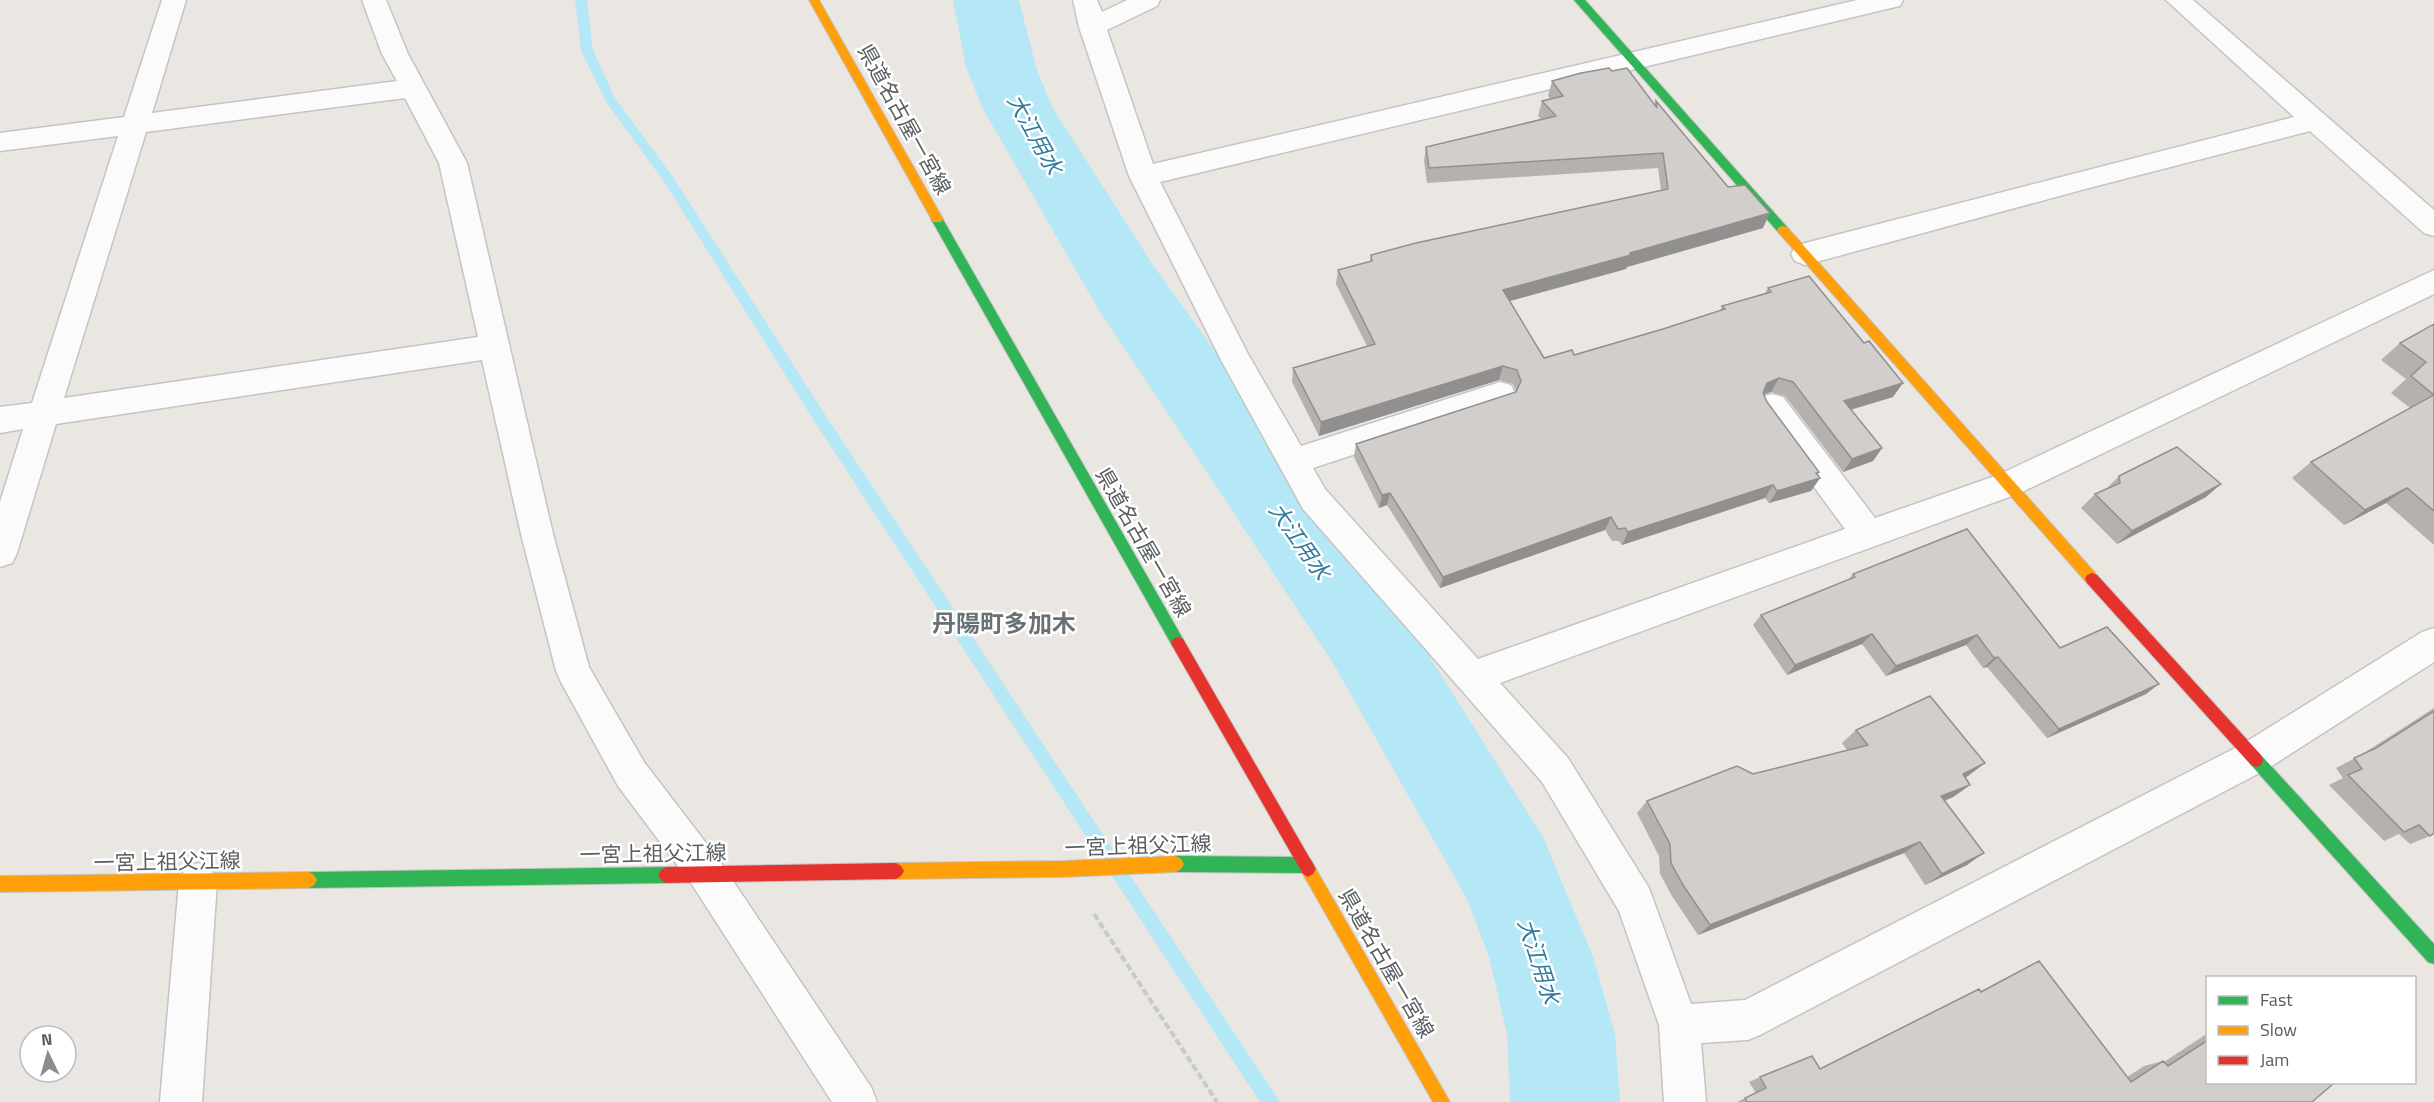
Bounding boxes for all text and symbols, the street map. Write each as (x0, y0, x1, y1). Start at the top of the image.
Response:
street label: 県道名古屋一宮線 (850, 38, 960, 200)
water label: 大江用水 (999, 87, 1072, 182)
street label: 県道名古屋一宮線 (1088, 461, 1200, 623)
water label: 大江用水 (1261, 495, 1340, 588)
district label: 丹陽町多加木 (932, 605, 1076, 641)
street label: 一宮上祖父江線 (1064, 826, 1212, 864)
street label: 一宮上祖父江線 (579, 836, 727, 870)
street label: 一宮上祖父江線 (93, 844, 241, 878)
street label: 県道名古屋一宮線 (1331, 882, 1443, 1044)
water label: 大江用水 (1509, 914, 1569, 1010)
legend (2206, 976, 2416, 1084)
text: Fast (2260, 986, 2293, 1013)
text: Slow (2260, 1016, 2297, 1043)
north arrow (18, 1024, 78, 1084)
text: N (40, 1027, 53, 1051)
text: Jam (2260, 1046, 2289, 1073)

